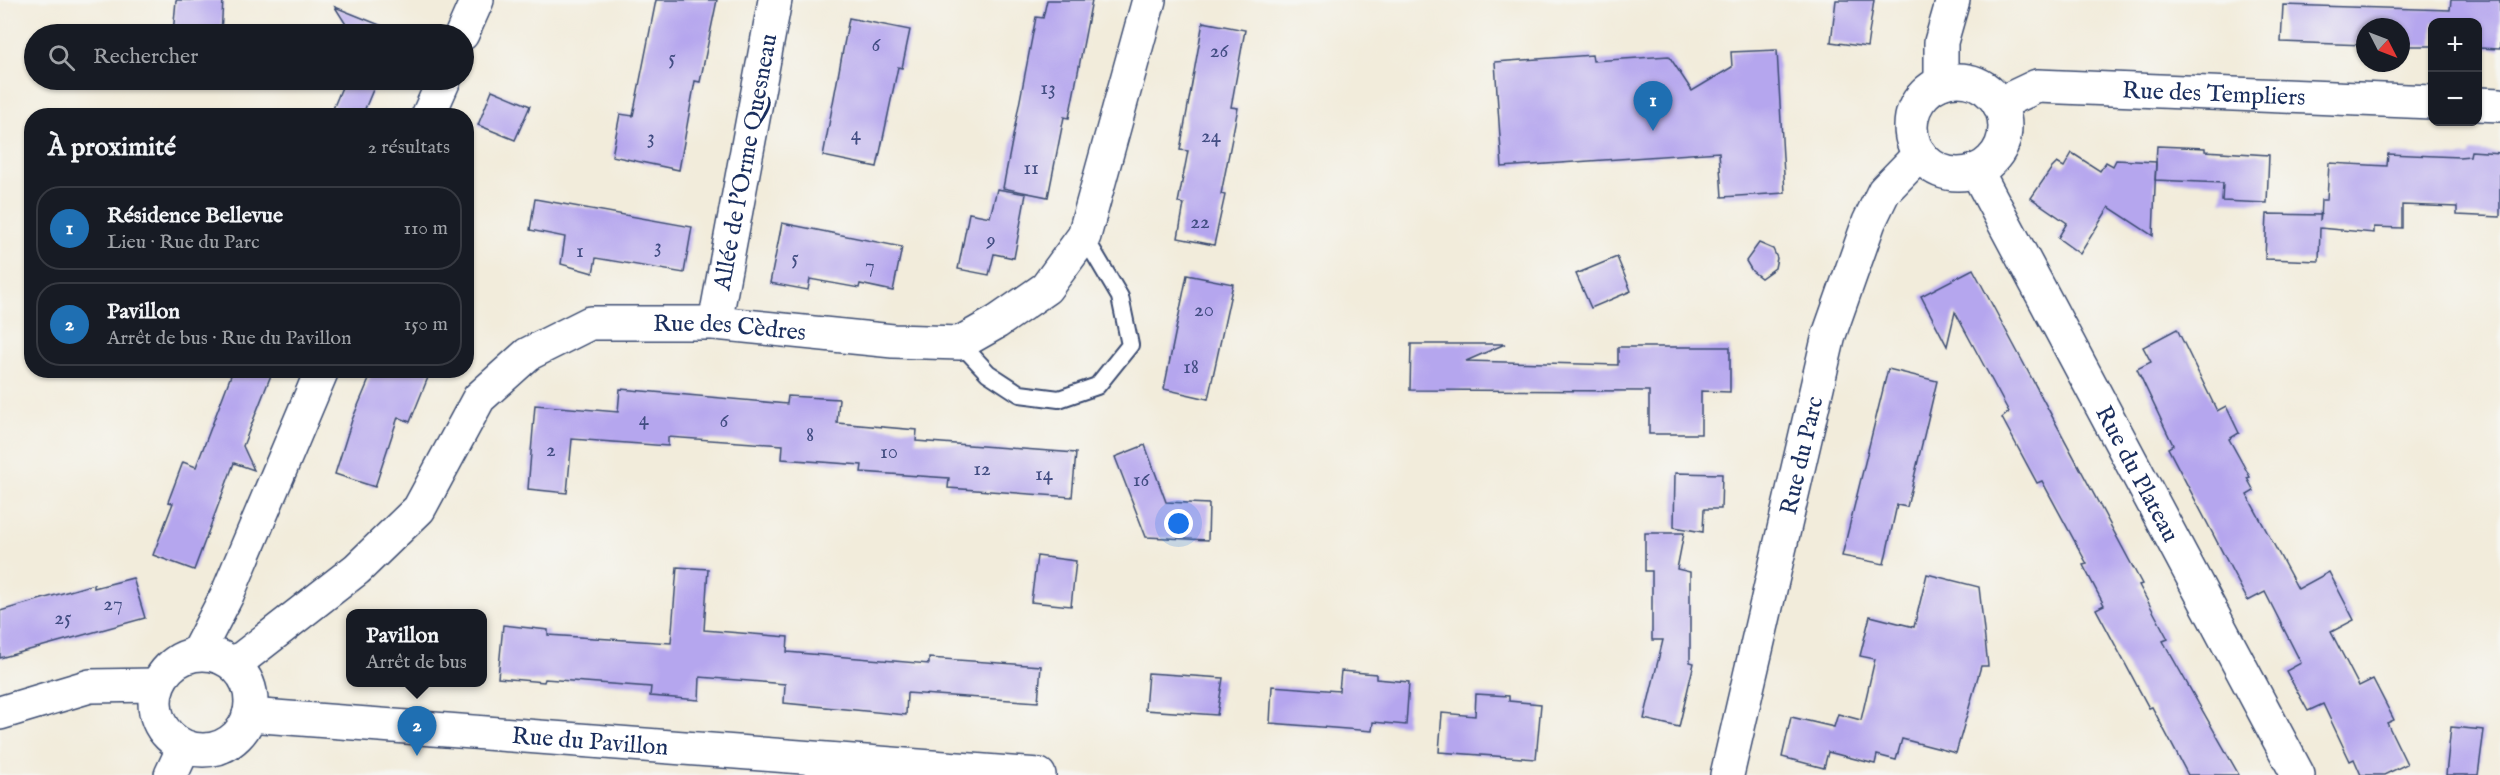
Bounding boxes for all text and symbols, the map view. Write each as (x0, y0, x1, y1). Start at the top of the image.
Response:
north arrow (2356, 18, 2410, 72)
map controls (2428, 18, 2482, 126)
button: + (2428, 18, 2482, 72)
search box (24, 24, 474, 90)
street label: Allée de l'Orme Quesneau (707, 31, 785, 294)
house number: 6 (872, 32, 882, 59)
house number: 26 (1210, 38, 1229, 65)
icon: search (45, 41, 78, 74)
text: Rechercher (93, 43, 198, 71)
house number: 5 (668, 45, 676, 72)
button: − (2428, 72, 2482, 126)
house number: 13 (1040, 75, 1056, 102)
street label: Rue des Templiers (2121, 75, 2306, 114)
pin: 1 (1634, 82, 1672, 131)
house number: 4 (851, 121, 862, 148)
house number: 24 (1201, 123, 1222, 150)
house number: 3 (647, 124, 655, 151)
text: À proximité (48, 131, 176, 164)
text: 2 résultats (367, 135, 450, 160)
house number: 11 (1023, 155, 1039, 182)
text: Résidence Bellevue (107, 202, 283, 230)
house number: 22 (1190, 209, 1210, 236)
text: 1 (66, 216, 73, 241)
text: 110 m (404, 216, 448, 241)
house number: 9 (985, 227, 996, 254)
text: Lieu · Rue du Parc (107, 230, 260, 255)
house number: 3 (654, 233, 662, 260)
house number: 1 (576, 238, 584, 265)
house number: 5 (791, 245, 799, 272)
house number: 7 (865, 253, 875, 280)
house number: 20 (1194, 297, 1214, 324)
text: Pavillon (107, 298, 180, 326)
street label: Rue des Cèdres (653, 309, 807, 349)
text: 2 (65, 312, 74, 337)
text: 150 m (404, 312, 448, 337)
text: Arrêt de bus · Rue du Pavillon (107, 326, 352, 351)
house number: 18 (1183, 354, 1199, 381)
street label: Rue du Parc (1774, 394, 1831, 518)
street label: Rue du Plateau (2087, 401, 2185, 548)
house number: 4 (639, 406, 650, 433)
house number: 6 (720, 408, 730, 435)
house number: 8 (806, 422, 814, 449)
house number: 2 (546, 437, 556, 464)
house number: 10 (880, 439, 898, 466)
house number: 12 (973, 456, 991, 483)
house number: 14 (1035, 461, 1054, 488)
house number: 16 (1133, 467, 1150, 494)
your location (1164, 509, 1193, 538)
house number: 27 (103, 591, 123, 618)
house number: 25 (54, 605, 72, 632)
popup (346, 609, 487, 687)
text: Pavillon (366, 622, 439, 650)
text: Arrêt de bus (366, 650, 467, 675)
pin: 2 (398, 706, 436, 756)
street label: Rue du Pavillon (510, 721, 670, 764)

